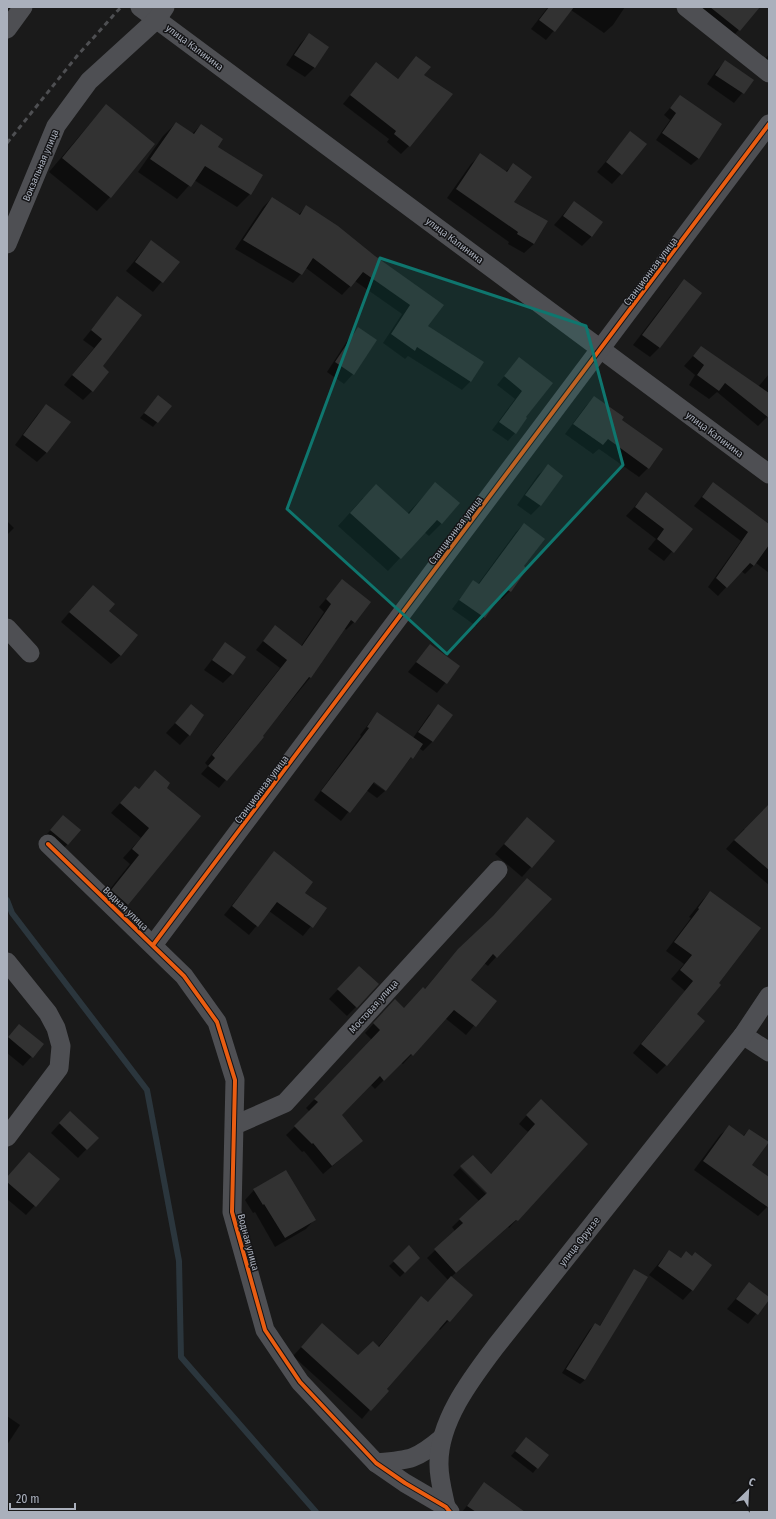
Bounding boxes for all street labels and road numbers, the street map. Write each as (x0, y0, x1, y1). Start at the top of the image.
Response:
street label: улица Калинина (163, 22, 226, 73)
street label: Вокзальная улица (20, 128, 62, 203)
street label: улица Калинина (423, 215, 486, 266)
street label: Станционная улица (621, 235, 680, 308)
street label: улица Калинина (683, 409, 746, 460)
street label: Станционная улица (426, 494, 485, 567)
street label: Станционная улица (232, 753, 291, 826)
street label: Водная улица (100, 884, 150, 933)
street label: Мостовая улица (347, 977, 401, 1036)
street label: Водная улица (235, 1213, 261, 1272)
street label: улица Фрунзе (557, 1215, 603, 1269)

